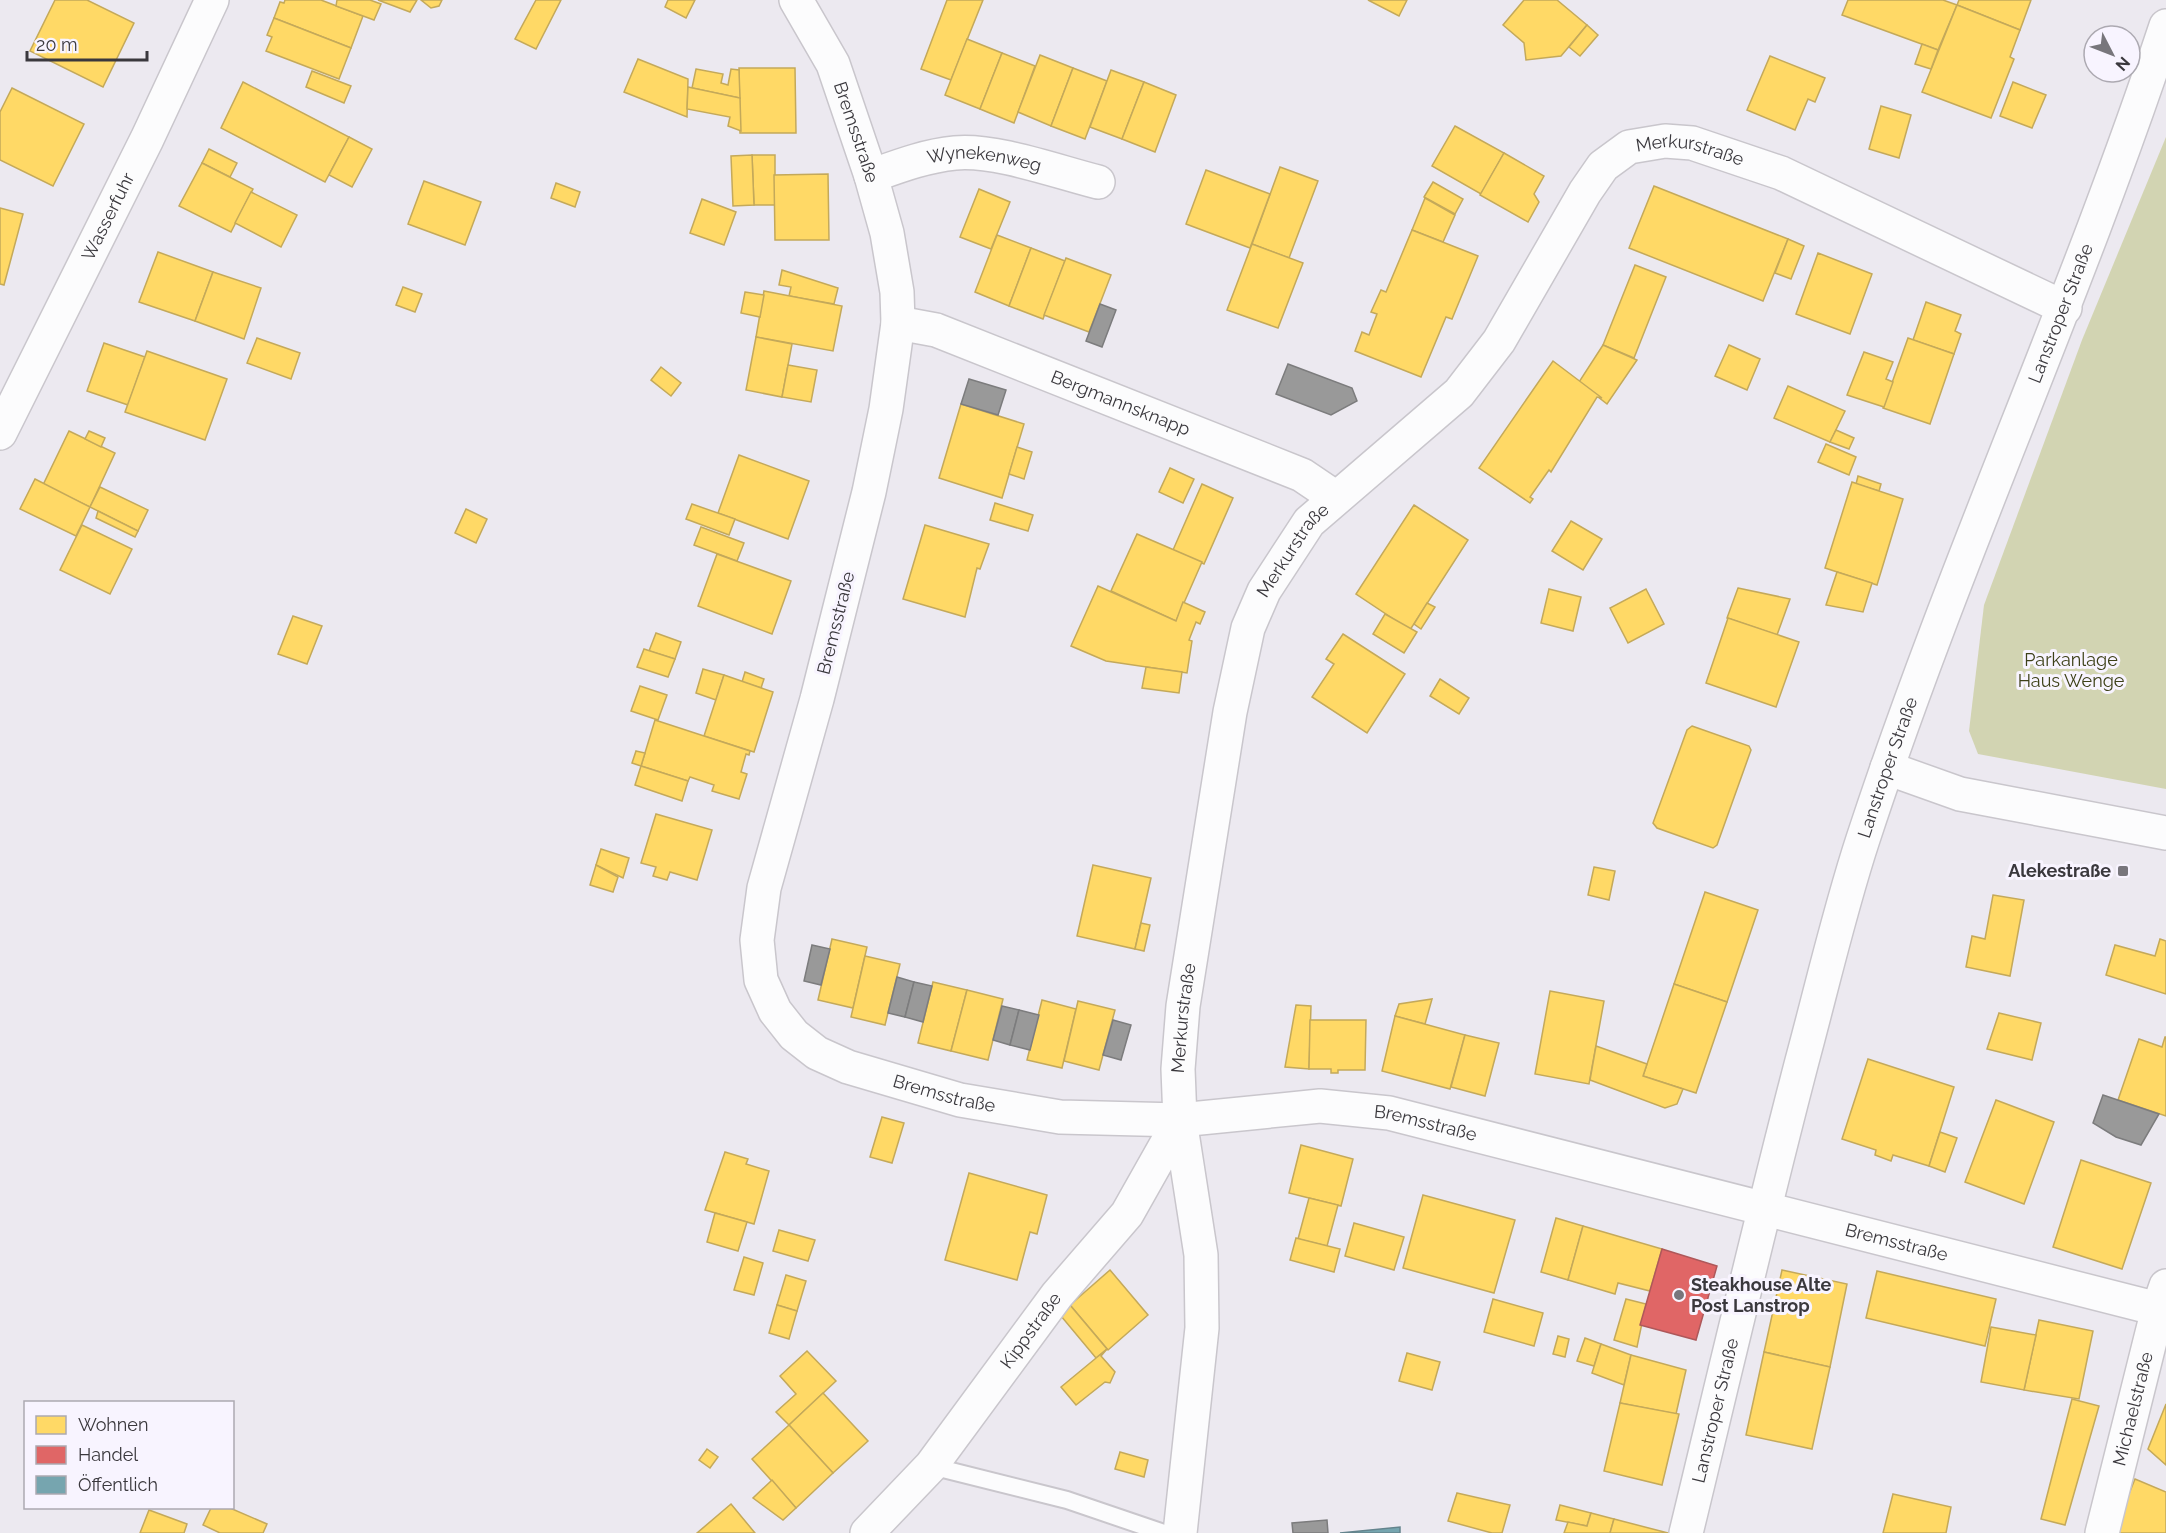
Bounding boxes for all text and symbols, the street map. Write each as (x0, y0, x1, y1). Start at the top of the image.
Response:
scale bar (27, 24, 147, 62)
north arrow (2082, 24, 2142, 84)
text: 20 m (36, 34, 78, 55)
text: N (2112, 53, 2134, 75)
street label: Bremsstraße (830, 79, 883, 185)
street label: Merkurstraße (1634, 130, 1747, 170)
street label: Wynekenweg (925, 141, 1044, 176)
street label: Wasserfuhr (77, 168, 139, 264)
street label: Lanstroper Straße (2024, 240, 2097, 386)
street label: Bergmannsknapp (1048, 366, 1193, 440)
street label: Merkurstraße (1252, 498, 1333, 601)
street label: Bremsstraße (813, 569, 859, 676)
park label: Parkanlage Haus Wenge (2018, 649, 2125, 691)
street label: Lanstroper Straße (1853, 693, 1922, 840)
place label: Alekestraße (2008, 860, 2111, 881)
marker: Alekestraße (2116, 864, 2130, 878)
street label: Merkurstraße (1167, 961, 1200, 1074)
street label: Bremsstraße (891, 1070, 998, 1116)
street label: Bremsstraße (1373, 1101, 1480, 1145)
street label: Bremsstraße (1843, 1219, 1951, 1265)
place label: Steakhouse Alte Post Lanstrop (1691, 1274, 1832, 1316)
street label: Kippstraße (996, 1288, 1066, 1372)
marker: Steakhouse Alte Post Lanstrop (1672, 1288, 1686, 1302)
street label: Lanstroper Straße (1687, 1336, 1743, 1485)
street label: Michaelstraße (2108, 1349, 2157, 1468)
legend (24, 1401, 234, 1509)
text: Wohnen (78, 1414, 148, 1435)
text: Handel (78, 1444, 138, 1465)
text: Öffentlich (78, 1474, 158, 1495)

